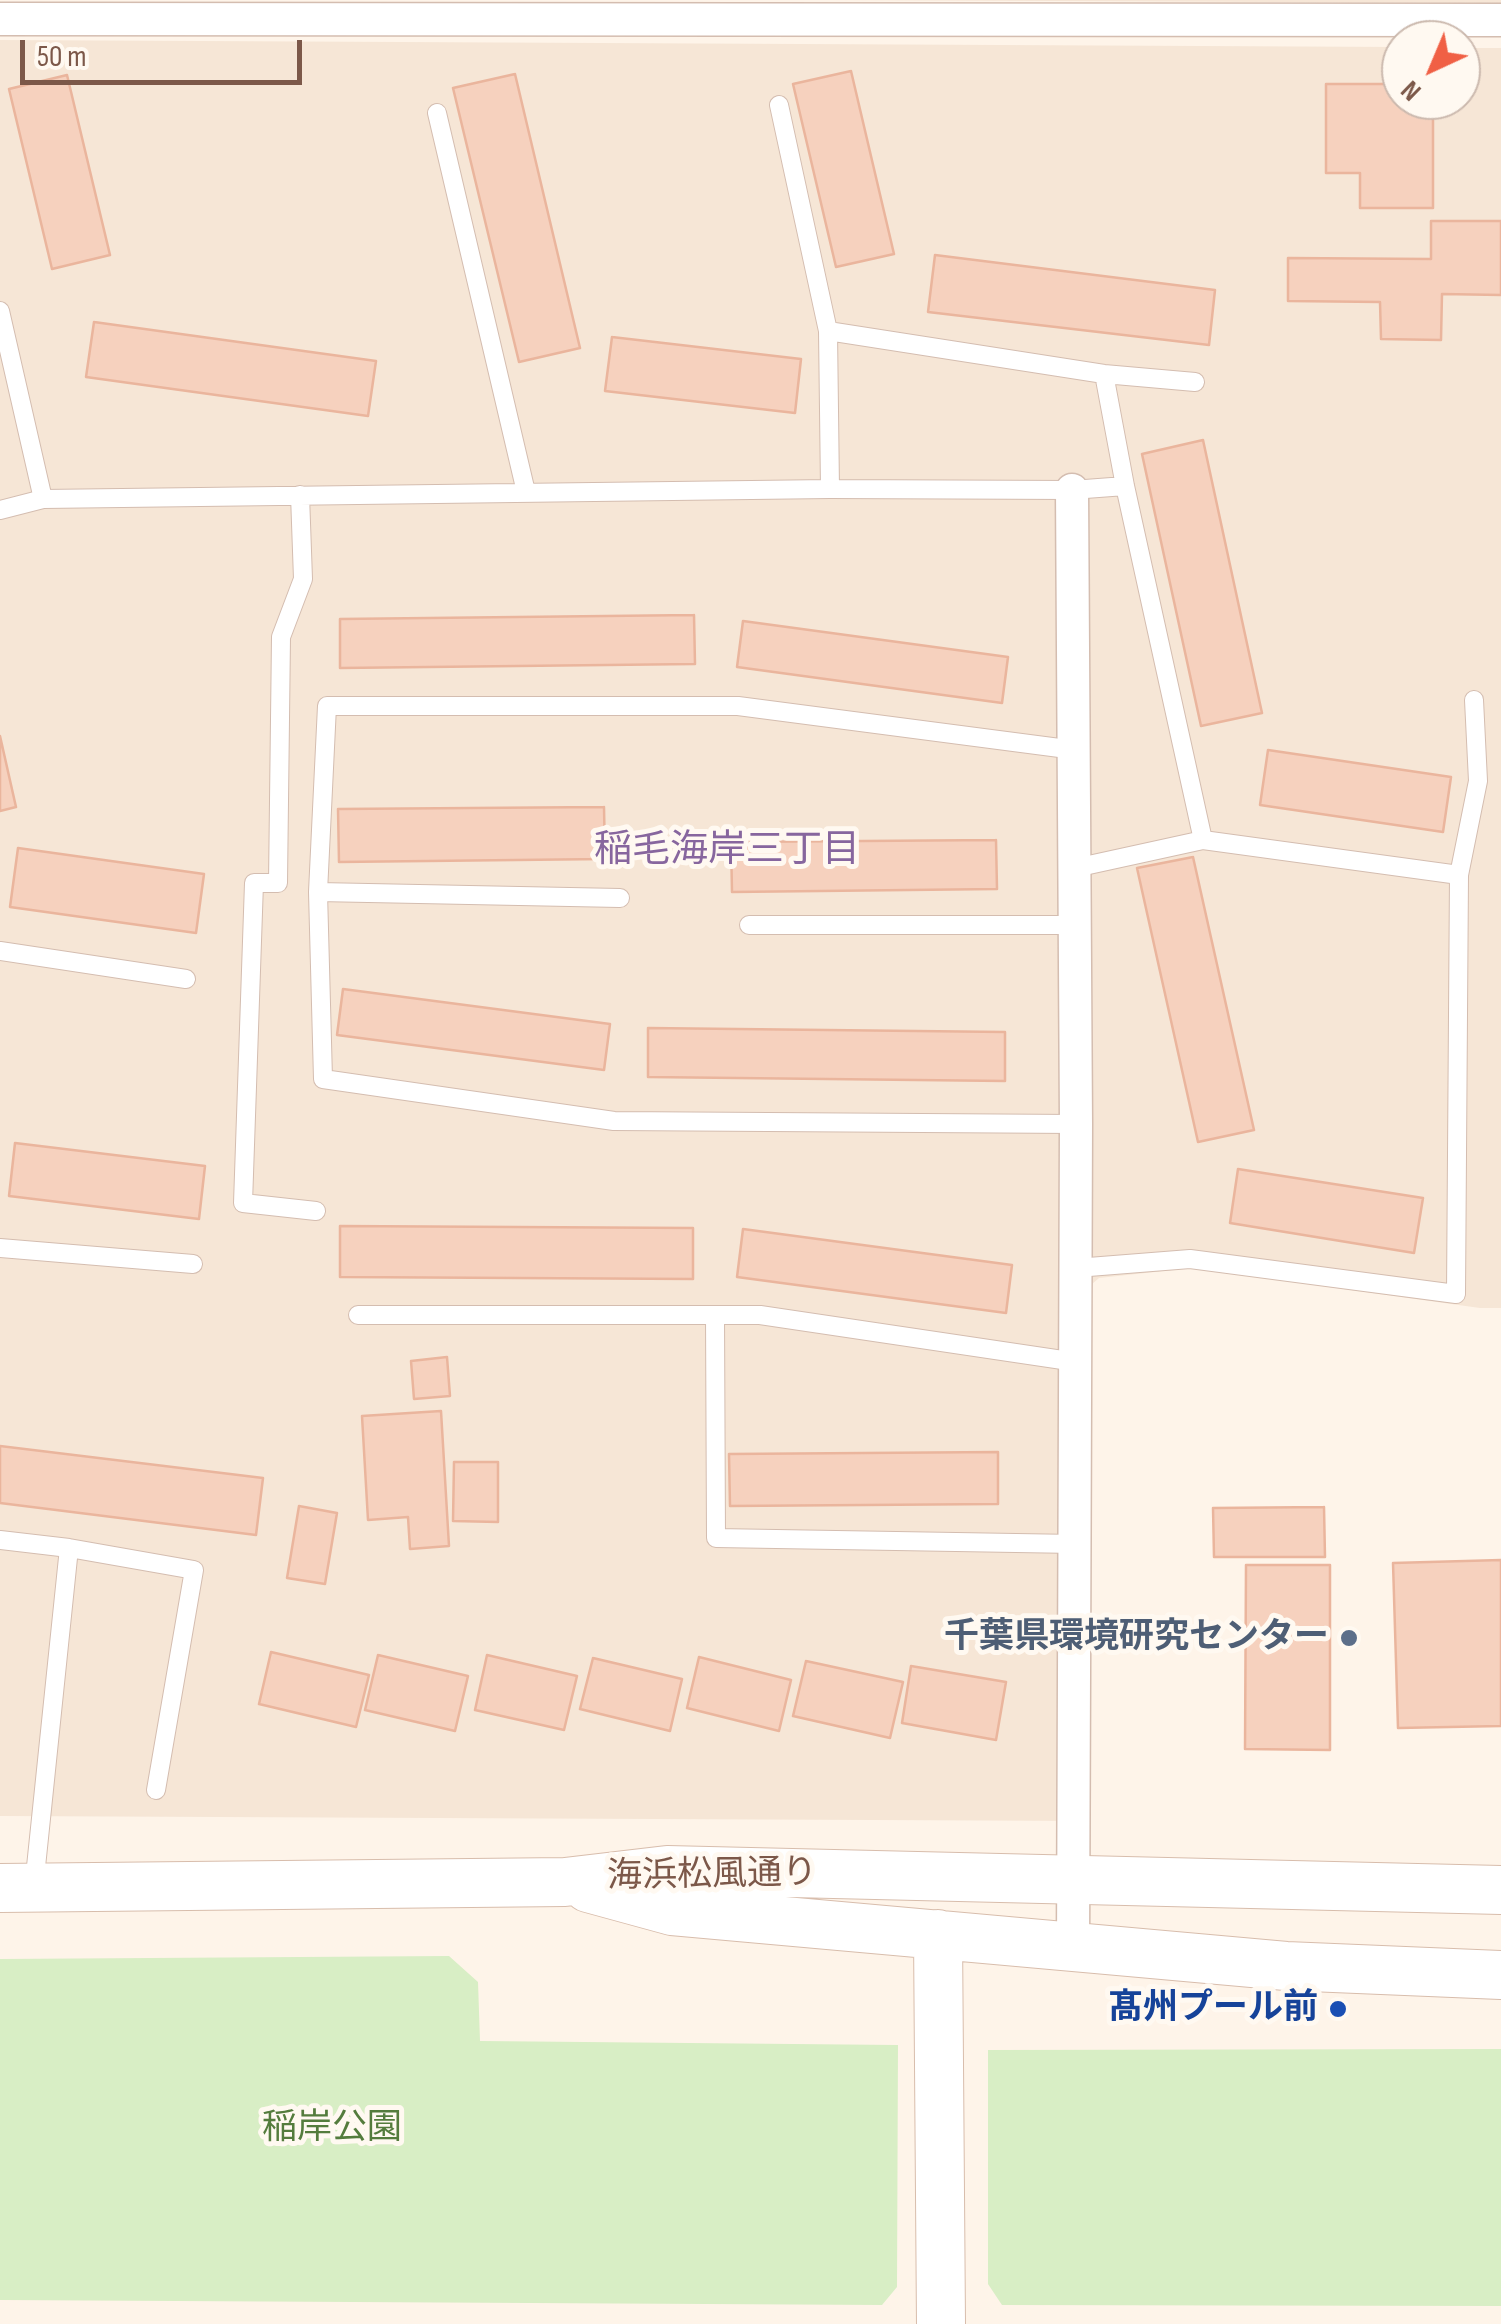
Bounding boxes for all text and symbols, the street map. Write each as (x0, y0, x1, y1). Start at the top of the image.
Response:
scale bar (25, 20, 308, 82)
north arrow (1381, 20, 1481, 120)
text: 50 m (37, 39, 86, 75)
text: N (1394, 73, 1428, 108)
district label: 稲毛海岸三丁目 (594, 828, 860, 874)
place label: 千葉県環境研究センター (944, 1617, 1329, 1659)
marker: 千葉県環境研究センター (1338, 1627, 1360, 1649)
street label: 海浜松風通り (607, 1853, 817, 1899)
place label: 髙州プール前 (1108, 1988, 1318, 2030)
marker: 髙州プール前 (1327, 1998, 1349, 2020)
park label: 稲岸公園 (262, 2108, 402, 2150)

